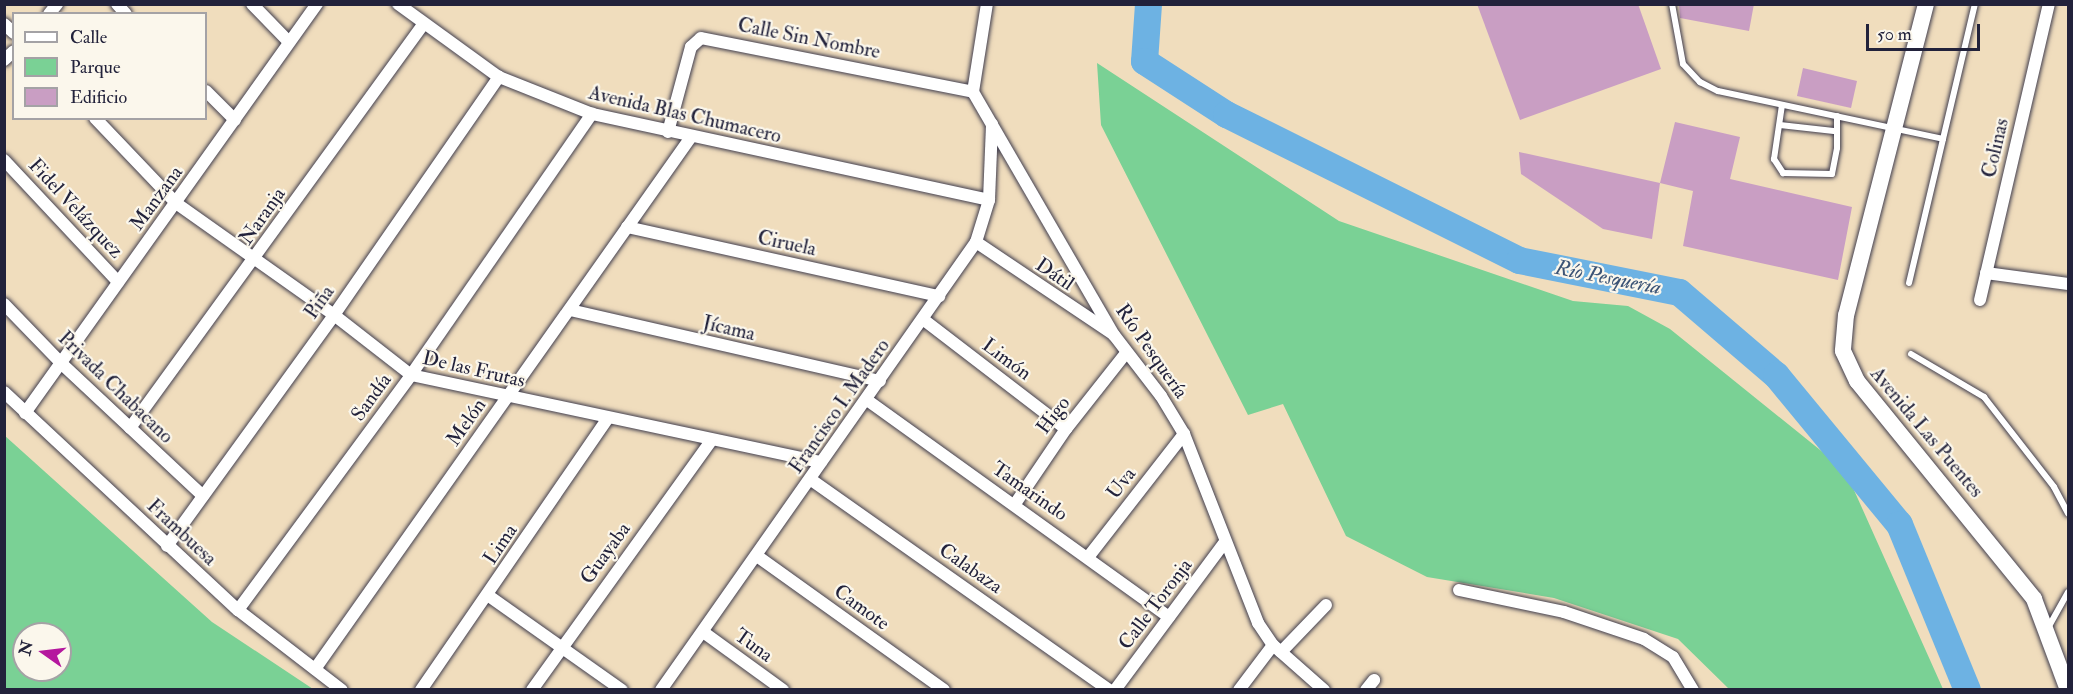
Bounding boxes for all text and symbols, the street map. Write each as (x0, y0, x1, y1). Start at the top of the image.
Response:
legend (12, 12, 207, 120)
street label: Calle Sin Nombre (736, 12, 882, 64)
scale bar (1869, 12, 1983, 50)
text: 50 m (1877, 23, 1912, 46)
text: Calle (70, 26, 107, 49)
text: Parque (70, 56, 120, 79)
street label: Avenida Blas Chumacero (586, 80, 784, 148)
text: Edificio (70, 86, 127, 109)
street label: Colinas (1977, 116, 2013, 180)
street label: Fidel Velázquez (24, 153, 128, 263)
street label: Manzana (124, 161, 188, 235)
street label: Naranja (234, 183, 290, 249)
street label: Ciruela (755, 225, 819, 261)
street label: Dátil (1031, 252, 1079, 296)
water label: Río Pesquería (1553, 255, 1663, 301)
street label: Piña (299, 281, 339, 323)
street label: Río Pesquería (1111, 299, 1193, 403)
street label: Jícama (701, 310, 757, 346)
street label: Privada Chabacano (53, 326, 179, 448)
street label: Limón (978, 333, 1036, 385)
street label: Francisco I. Madero (784, 334, 894, 478)
street label: De las Frutas (420, 346, 528, 392)
street label: Avenida Las Puentes (1865, 362, 1989, 502)
street label: Sandía (346, 369, 396, 425)
street label: Higo (1031, 391, 1075, 439)
street label: Melón (441, 394, 491, 450)
street label: Tamarindo (987, 456, 1073, 526)
street label: Uva (1101, 462, 1141, 504)
street label: Frambuesa (142, 494, 222, 570)
street label: Guayaba (575, 518, 635, 588)
street label: Lima (478, 519, 522, 569)
street label: Calabaza (935, 538, 1007, 598)
street label: Calle Toronja (1113, 554, 1197, 654)
street label: Camote (830, 579, 894, 635)
north arrow (12, 622, 72, 682)
street label: Tuna (730, 623, 778, 667)
text: N (15, 639, 38, 658)

